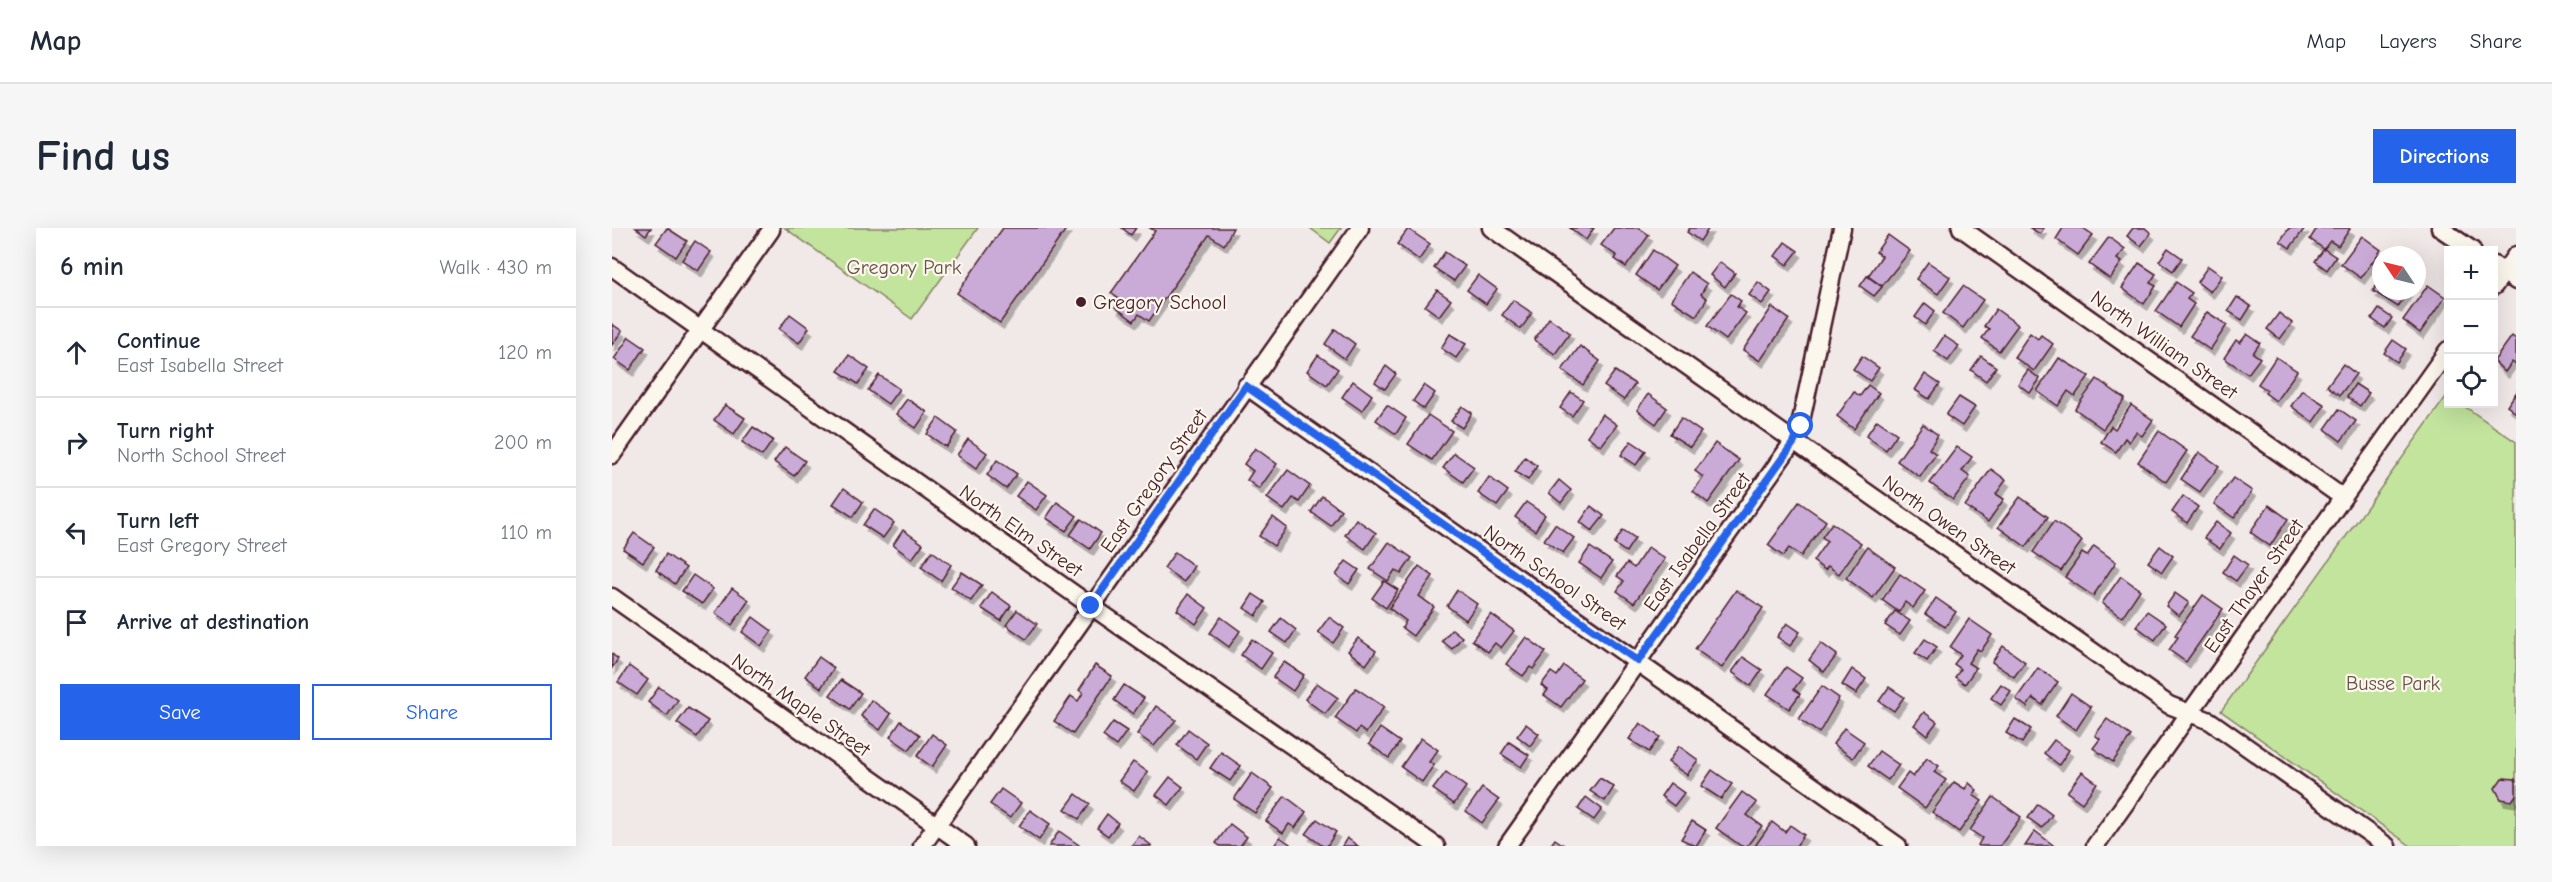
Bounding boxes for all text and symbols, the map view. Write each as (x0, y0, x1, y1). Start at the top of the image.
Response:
text: Map (30, 25, 81, 57)
text: Map (2307, 29, 2346, 53)
text: Layers (2379, 29, 2437, 53)
text: Share (2470, 29, 2522, 53)
button: Directions (2373, 129, 2516, 183)
text: Find us (36, 132, 170, 181)
north arrow (2372, 246, 2426, 300)
map controls (2444, 246, 2498, 408)
button: + (2444, 246, 2498, 300)
text: 6 min (60, 252, 124, 282)
text: Walk · 430 m (440, 256, 552, 279)
park label: Gregory Park (847, 256, 962, 279)
street label: North William Street (2086, 286, 2243, 405)
place label: Gregory School (1093, 291, 1227, 314)
marker: Gregory School (1074, 295, 1088, 309)
button: − (2444, 300, 2498, 354)
text: Continue (117, 328, 200, 354)
icon: ahead (60, 336, 93, 369)
text: 120 m (498, 341, 552, 364)
text: East Isabella Street (117, 354, 283, 377)
button: locate (2444, 354, 2498, 408)
street label: East Gregory Street (1096, 404, 1213, 557)
route start (1787, 412, 1813, 438)
text: Turn right (117, 418, 214, 444)
icon: right (60, 426, 93, 459)
text: 200 m (494, 431, 552, 454)
text: North School Street (117, 444, 286, 467)
street label: East Isabella Street (1639, 467, 1756, 616)
street label: North Owen Street (1878, 471, 2021, 580)
street label: North Elm Street (955, 480, 1088, 583)
text: Turn left (117, 508, 199, 534)
street label: East Thayer Street (2199, 514, 2309, 657)
icon: left (60, 516, 93, 549)
street label: North School Street (1479, 520, 1632, 636)
text: 110 m (501, 521, 552, 544)
text: East Gregory Street (117, 534, 287, 557)
route end (1077, 592, 1103, 618)
icon: arrive (60, 606, 93, 639)
text: Arrive at destination (117, 609, 309, 635)
street label: North Maple Street (727, 649, 876, 762)
park label: Busse Park (2346, 672, 2440, 695)
button: Save (60, 684, 300, 740)
button: Share (312, 684, 552, 740)

